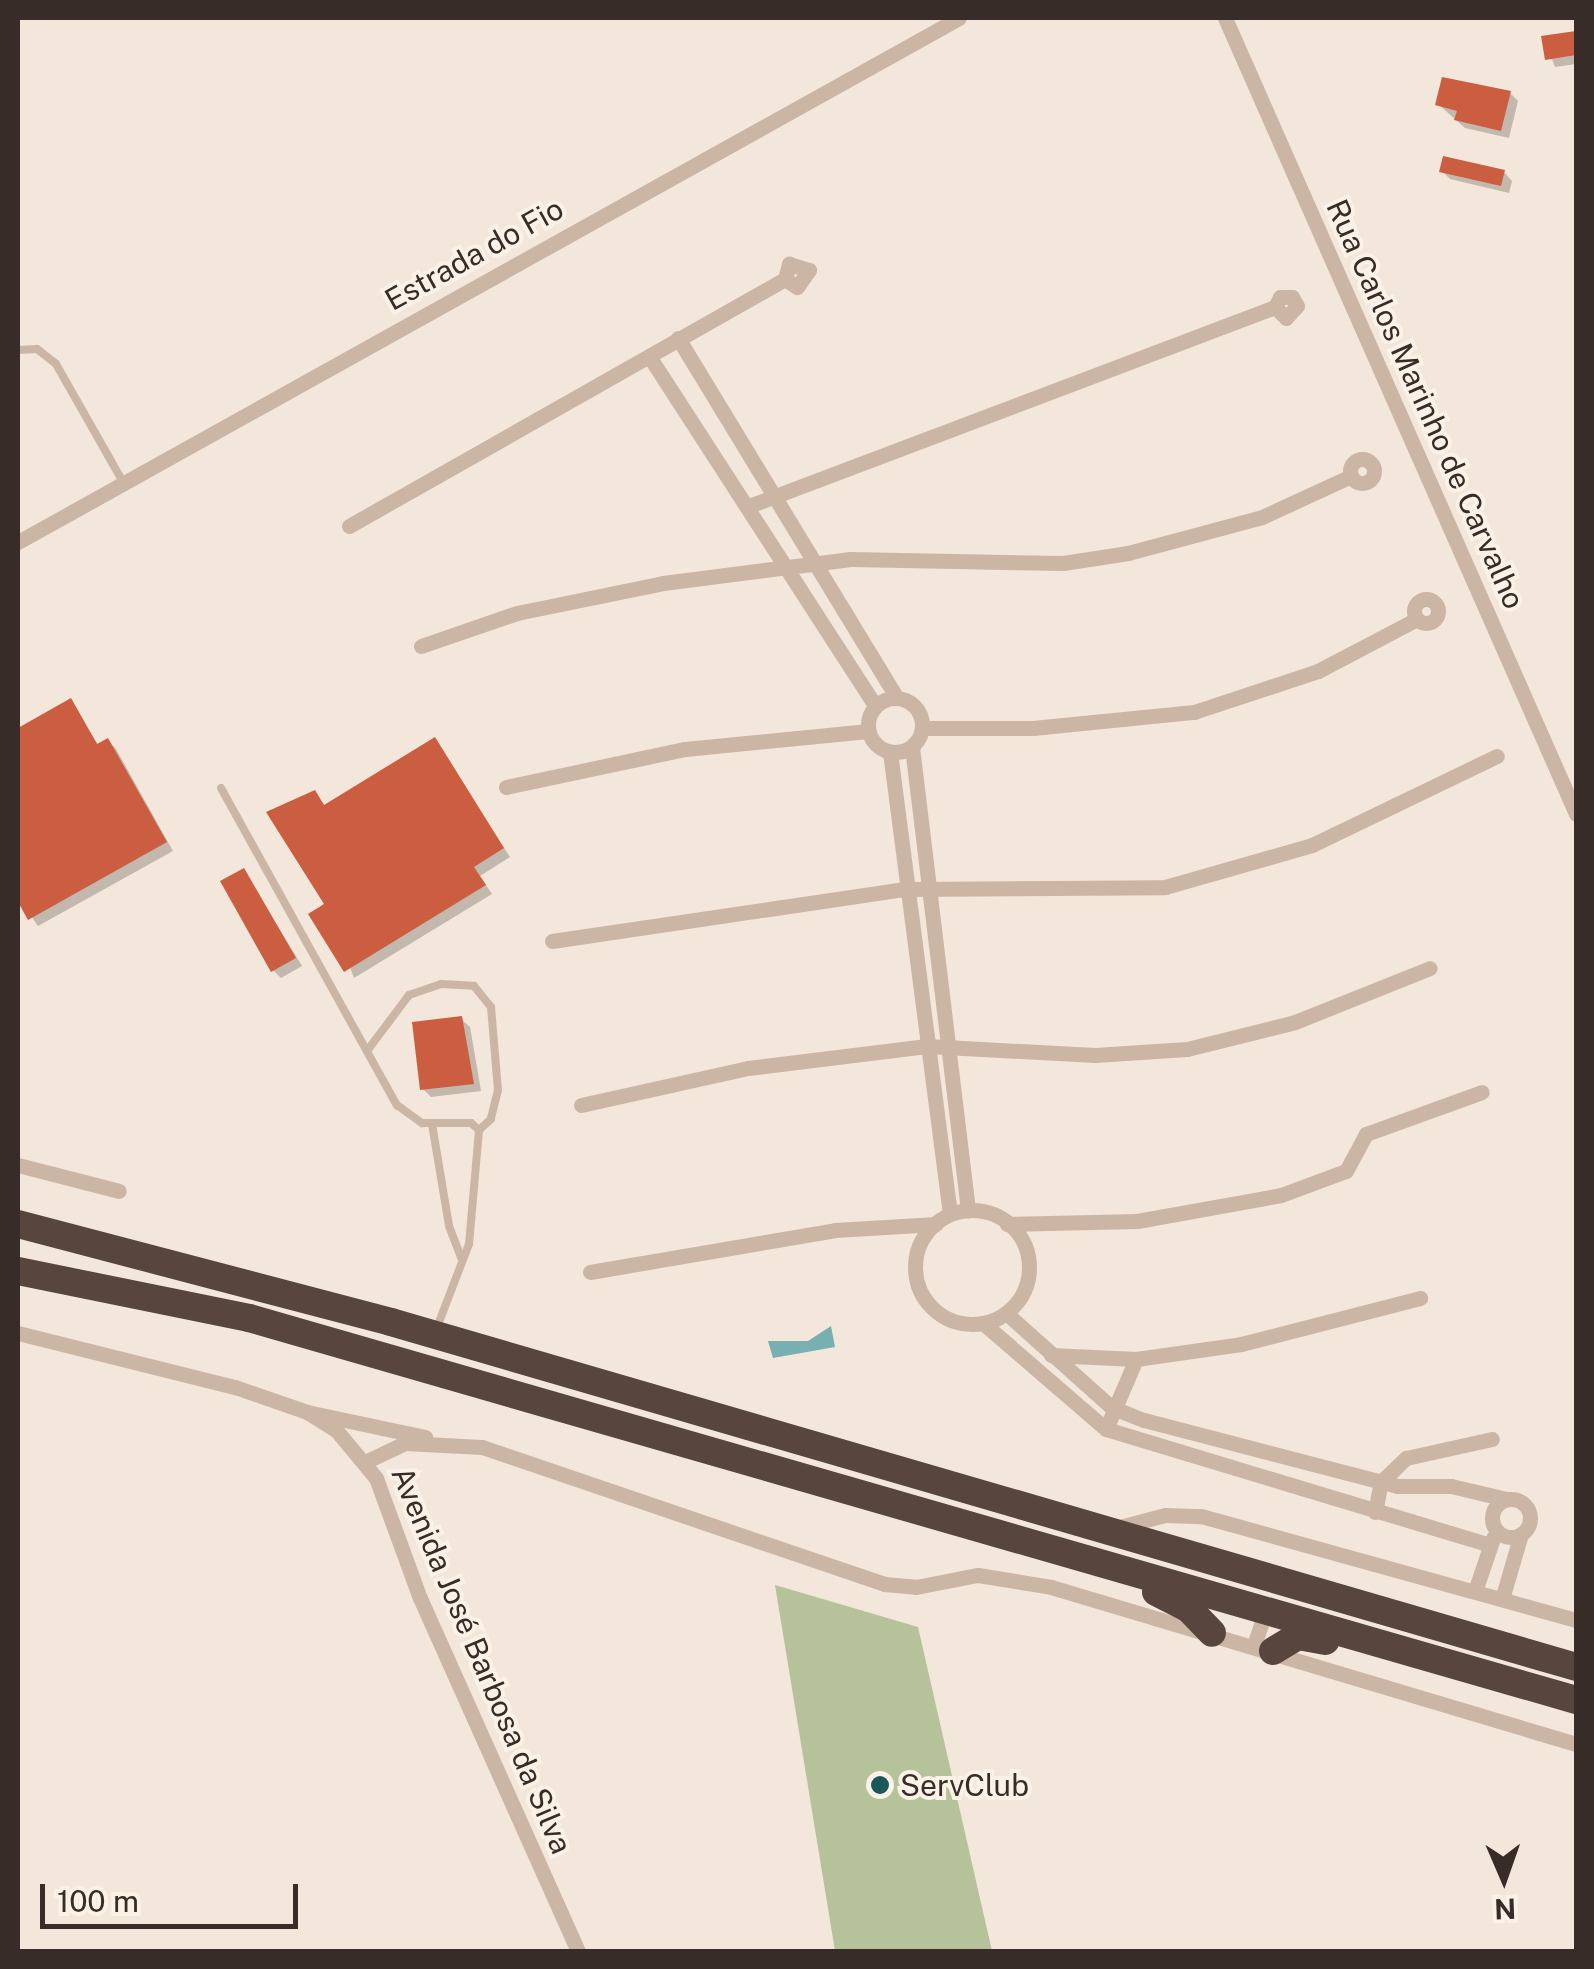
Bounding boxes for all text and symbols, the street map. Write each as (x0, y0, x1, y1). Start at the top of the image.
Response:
street label: Estrada do Fio (378, 190, 570, 318)
street label: Rua Carlos Marinho de Carvalho (1319, 193, 1533, 615)
street label: Avenida José Barbosa da Silva (384, 1461, 580, 1859)
place label: ServClub (900, 1767, 1029, 1803)
marker: ServClub (869, 1774, 891, 1796)
north arrow (1454, 1829, 1554, 1929)
scale bar (45, 1864, 302, 1926)
text: 100 m (57, 1883, 139, 1919)
text: N (1494, 1893, 1517, 1926)

